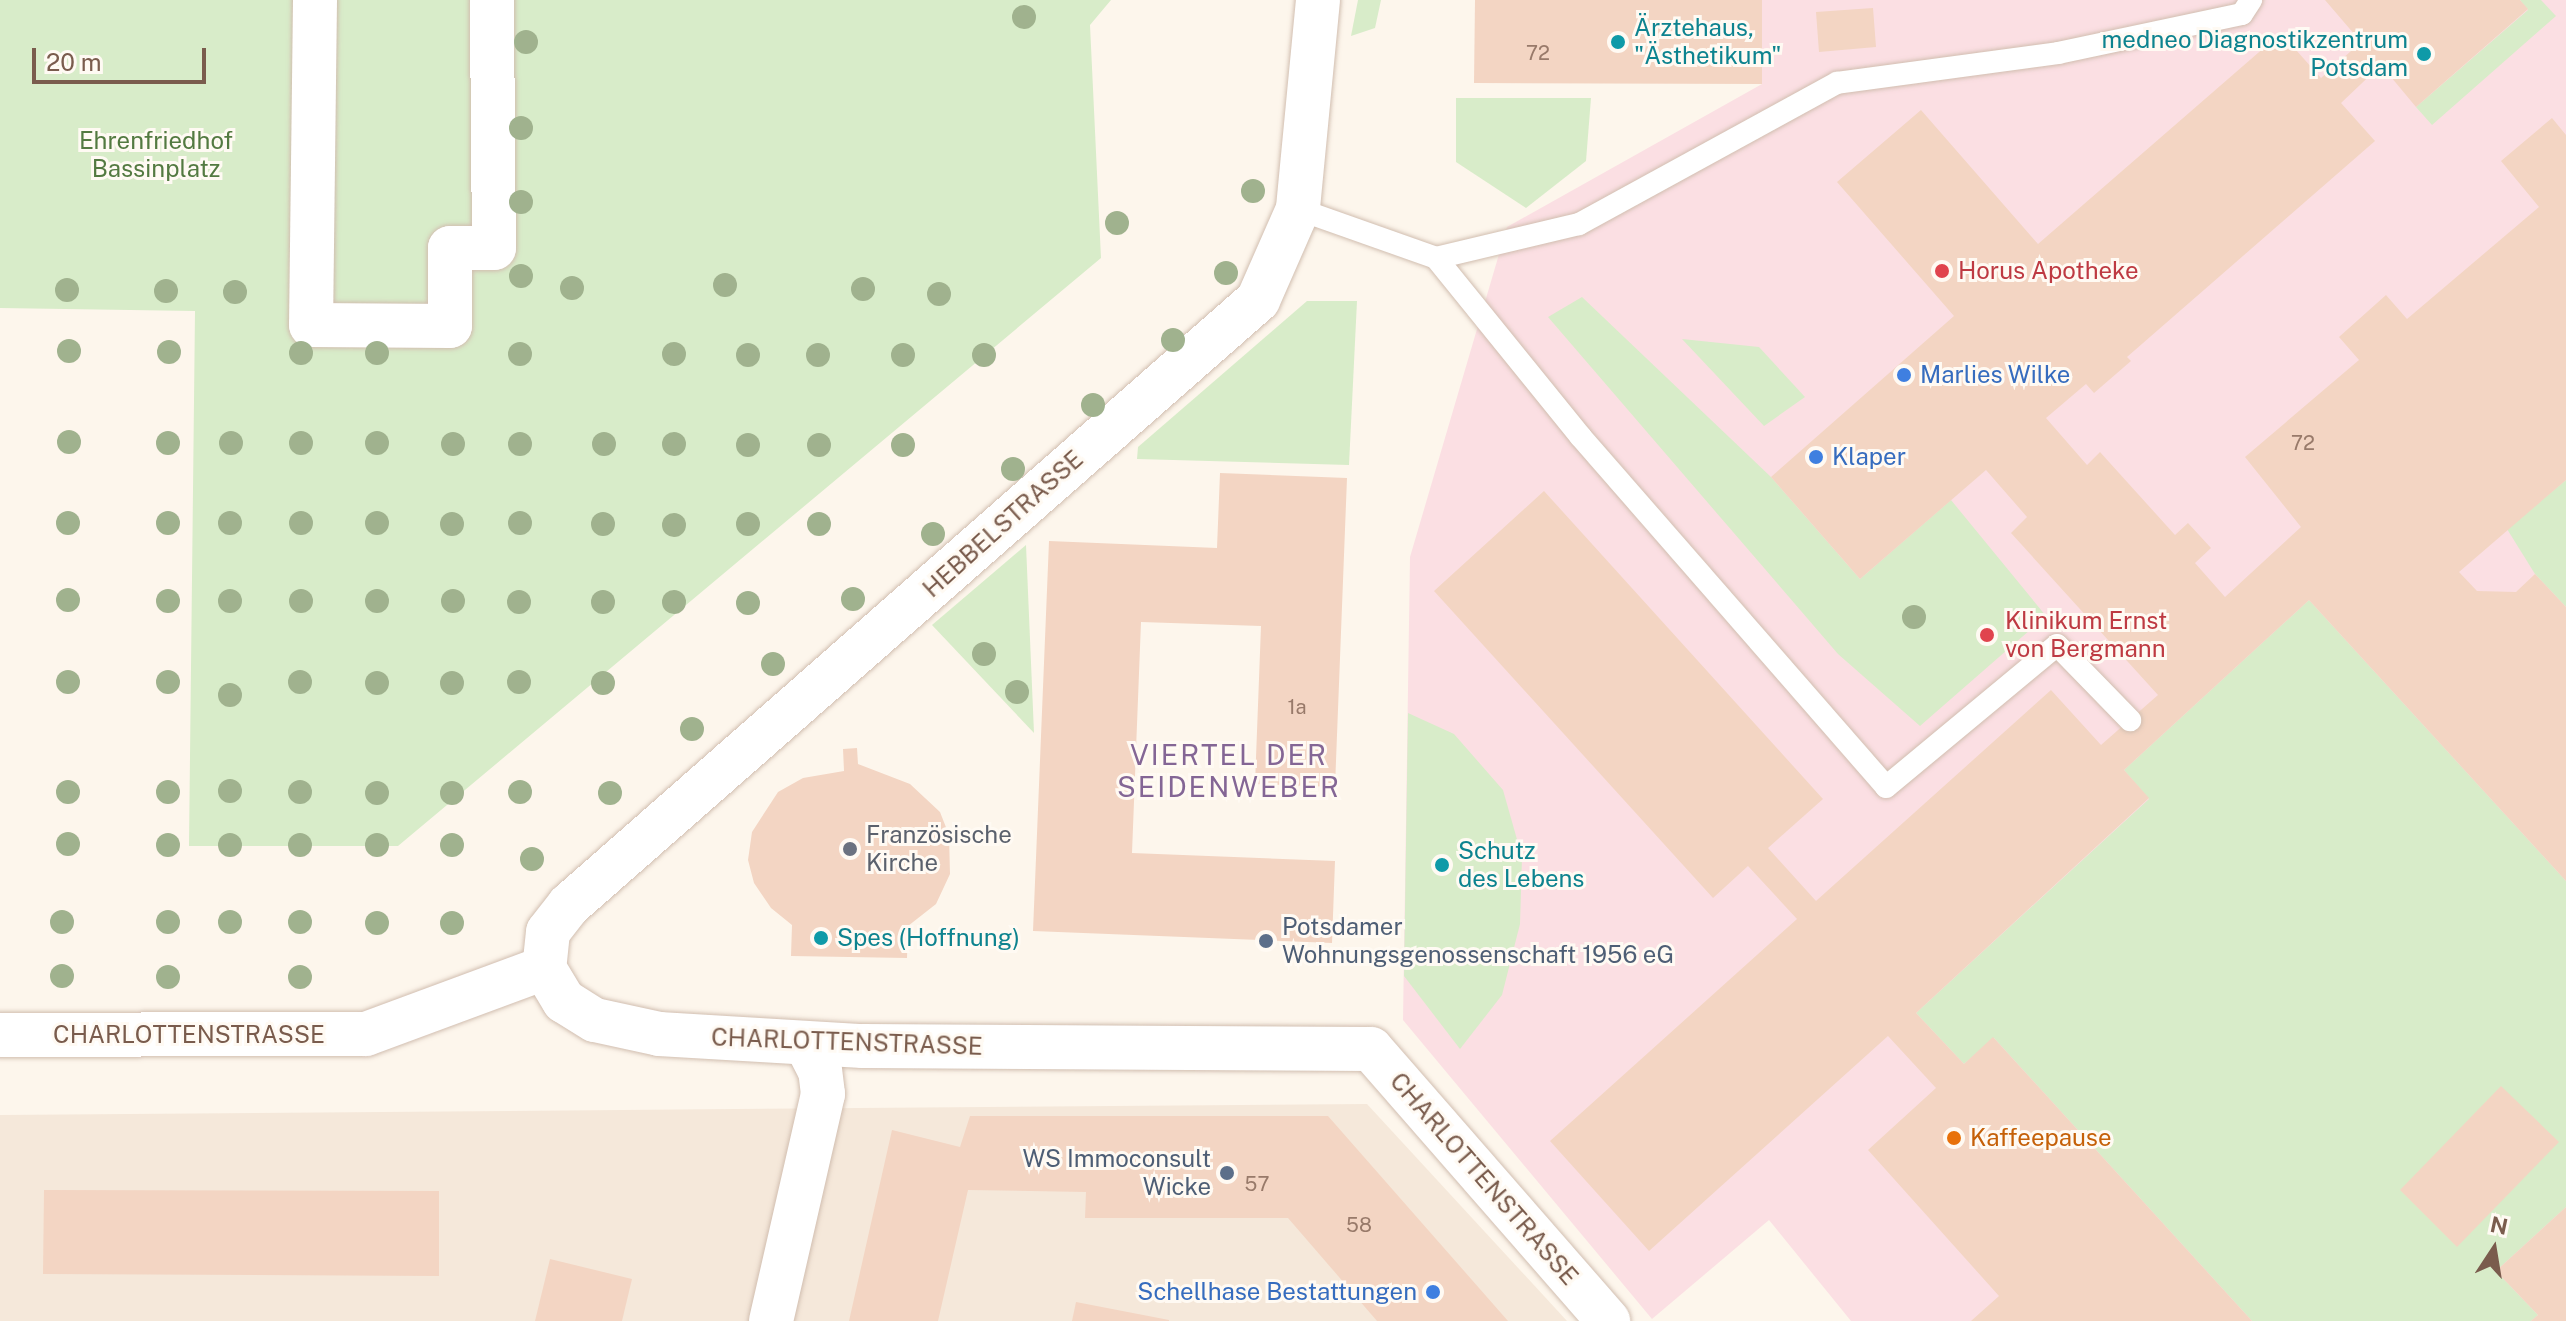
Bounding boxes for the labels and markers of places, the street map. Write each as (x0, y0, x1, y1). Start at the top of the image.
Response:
place label: Ärztehaus, "Ästhetikum" (1634, 14, 1781, 70)
place label: medneo Diagnostikzentrum Potsdam (2101, 26, 2408, 82)
marker: Ärztehaus, "Ästhetikum" (1609, 33, 1627, 51)
marker: medneo Diagnostikzentrum Potsdam (2415, 45, 2433, 63)
place label: Horus Apotheke (1958, 257, 2139, 285)
marker: Horus Apotheke (1933, 262, 1951, 280)
place label: Marlies Wilke (1920, 361, 2071, 389)
marker: Marlies Wilke (1895, 366, 1913, 384)
place label: Klaper (1832, 443, 1906, 471)
marker: Klaper (1807, 448, 1825, 466)
place label: Klinikum Ernst von Bergmann (2005, 607, 2167, 663)
marker: Klinikum Ernst von Bergmann (1976, 624, 1998, 646)
place label: Französische Kirche (866, 821, 1012, 877)
place label: Schutz des Lebens (1458, 837, 1585, 893)
marker: Französische Kirche (841, 840, 859, 858)
marker: Schutz des Lebens (1433, 856, 1451, 874)
place label: Potsdamer Wohnungsgenossenschaft 1956 eG (1282, 913, 1674, 969)
place label: Spes (Hoffnung) (837, 924, 1020, 952)
marker: Spes (Hoffnung) (812, 929, 830, 947)
marker: Potsdamer Wohnungsgenossenschaft 1956 eG (1257, 932, 1275, 950)
place label: Kaffeepause (1970, 1124, 2112, 1152)
marker: Kaffeepause (1945, 1129, 1963, 1147)
place label: WS Immoconsult Wicke (1022, 1145, 1211, 1201)
marker: WS Immoconsult Wicke (1218, 1164, 1236, 1182)
place label: Schellhase Bestattungen (1137, 1278, 1417, 1306)
marker: Schellhase Bestattungen (1424, 1283, 1442, 1301)

